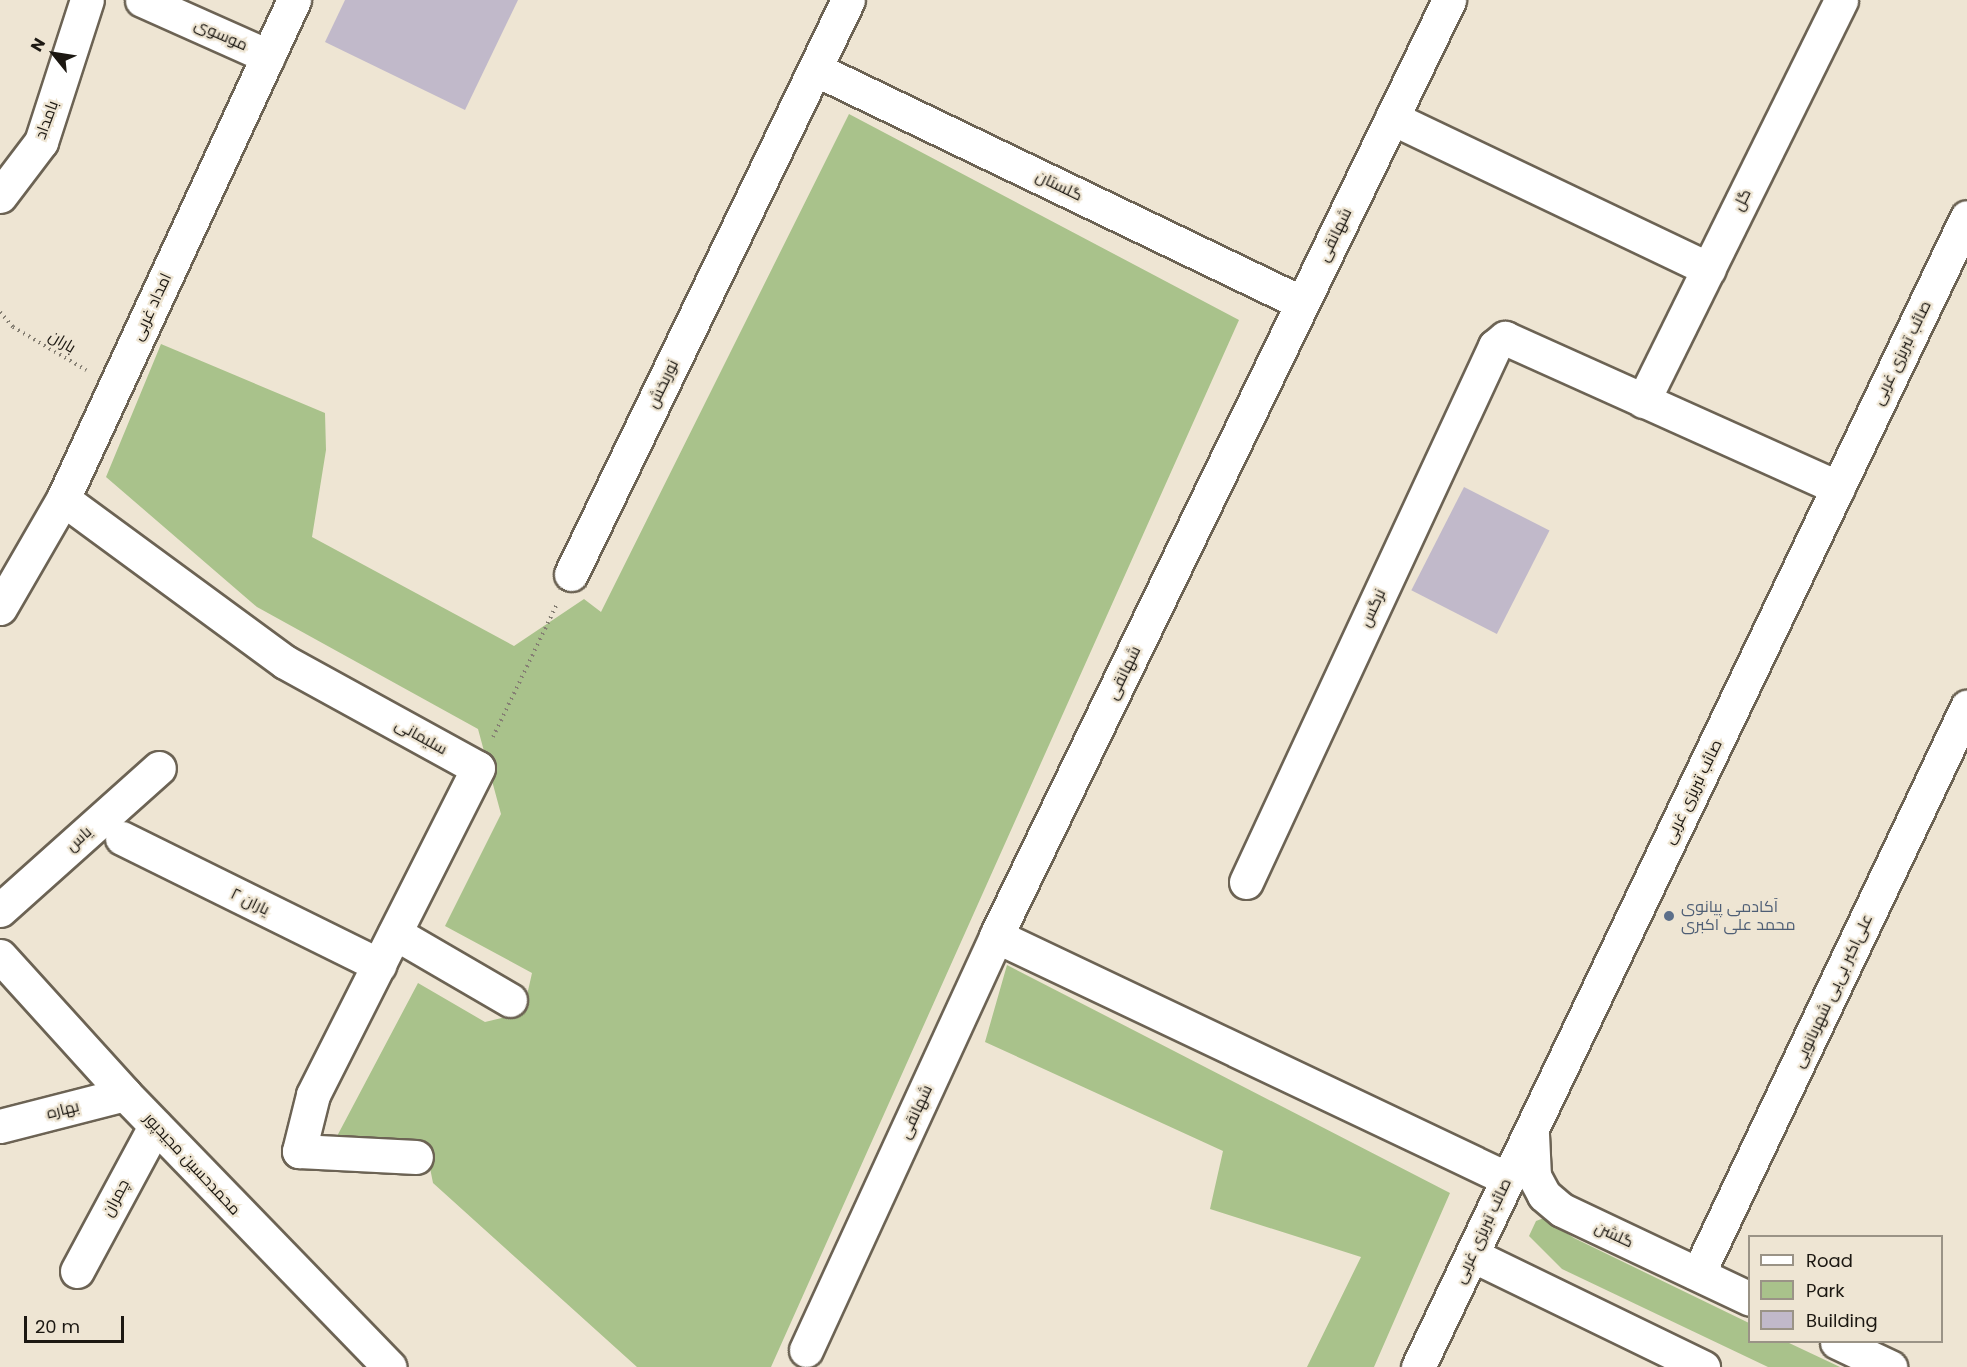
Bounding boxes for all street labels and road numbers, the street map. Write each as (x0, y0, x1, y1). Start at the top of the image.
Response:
street label: موسوی (191, 15, 251, 55)
street label: بامداد (31, 98, 63, 142)
street label: گلستان (1033, 167, 1085, 205)
street label: گل (1729, 186, 1755, 214)
street label: شهانقی (1314, 205, 1356, 265)
street label: امداد غربی (128, 270, 176, 344)
street label: صائب تبریزی غربی (1868, 298, 1936, 408)
street label: باران (45, 327, 79, 357)
street label: نوربخش (643, 357, 683, 411)
street label: نرگس (1356, 586, 1390, 630)
street label: شهانقی (1103, 643, 1145, 703)
street label: سلیمانی (392, 715, 450, 759)
street label: صائب تبریزی غربی (1659, 737, 1727, 847)
street label: یاس (62, 822, 96, 856)
street label: یاران ٢ (227, 884, 273, 920)
street label: علی‌اکبر بی‌بی شهربانویی (1789, 911, 1877, 1071)
street label: شهانقی (895, 1082, 937, 1142)
street label: بهاره (45, 1097, 81, 1123)
street label: محمدحسین مجیدپور (140, 1109, 244, 1219)
street label: صائب تبریزی غربی (1450, 1175, 1516, 1287)
street label: چمران (98, 1176, 134, 1220)
street label: گلشن (1592, 1218, 1636, 1252)

